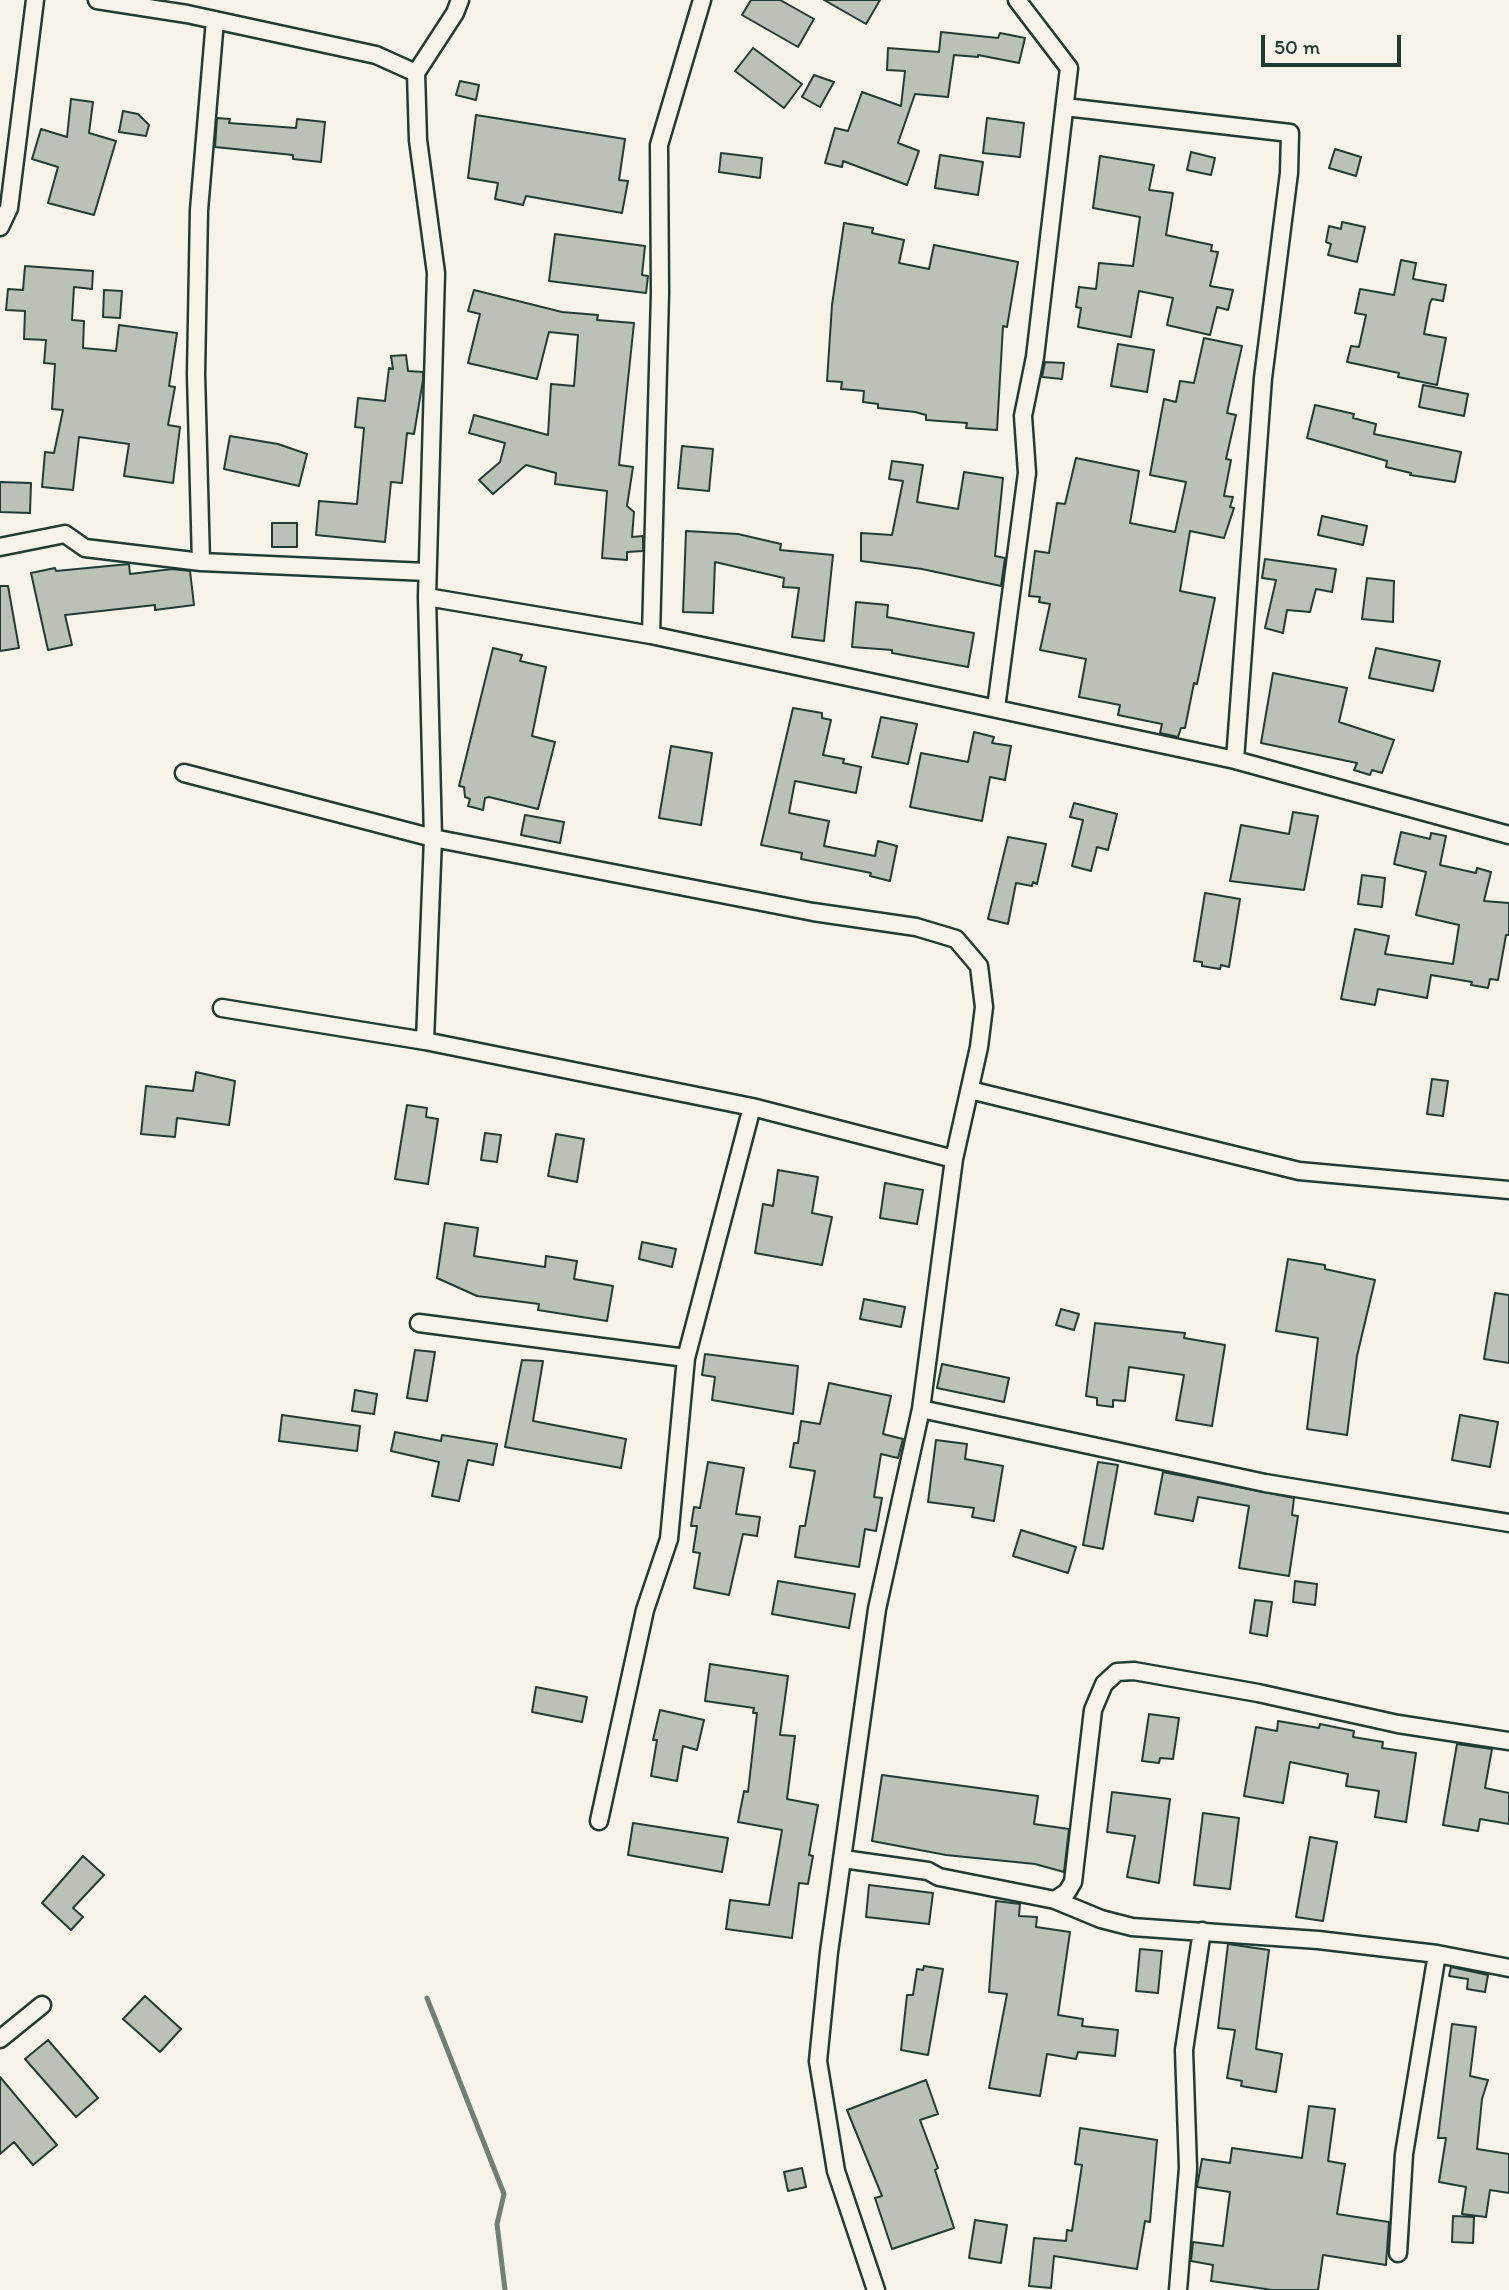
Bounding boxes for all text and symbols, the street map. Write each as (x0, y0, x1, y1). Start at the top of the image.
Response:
scale bar (1264, 21, 1404, 65)
text: 50 m (1274, 34, 1320, 59)

